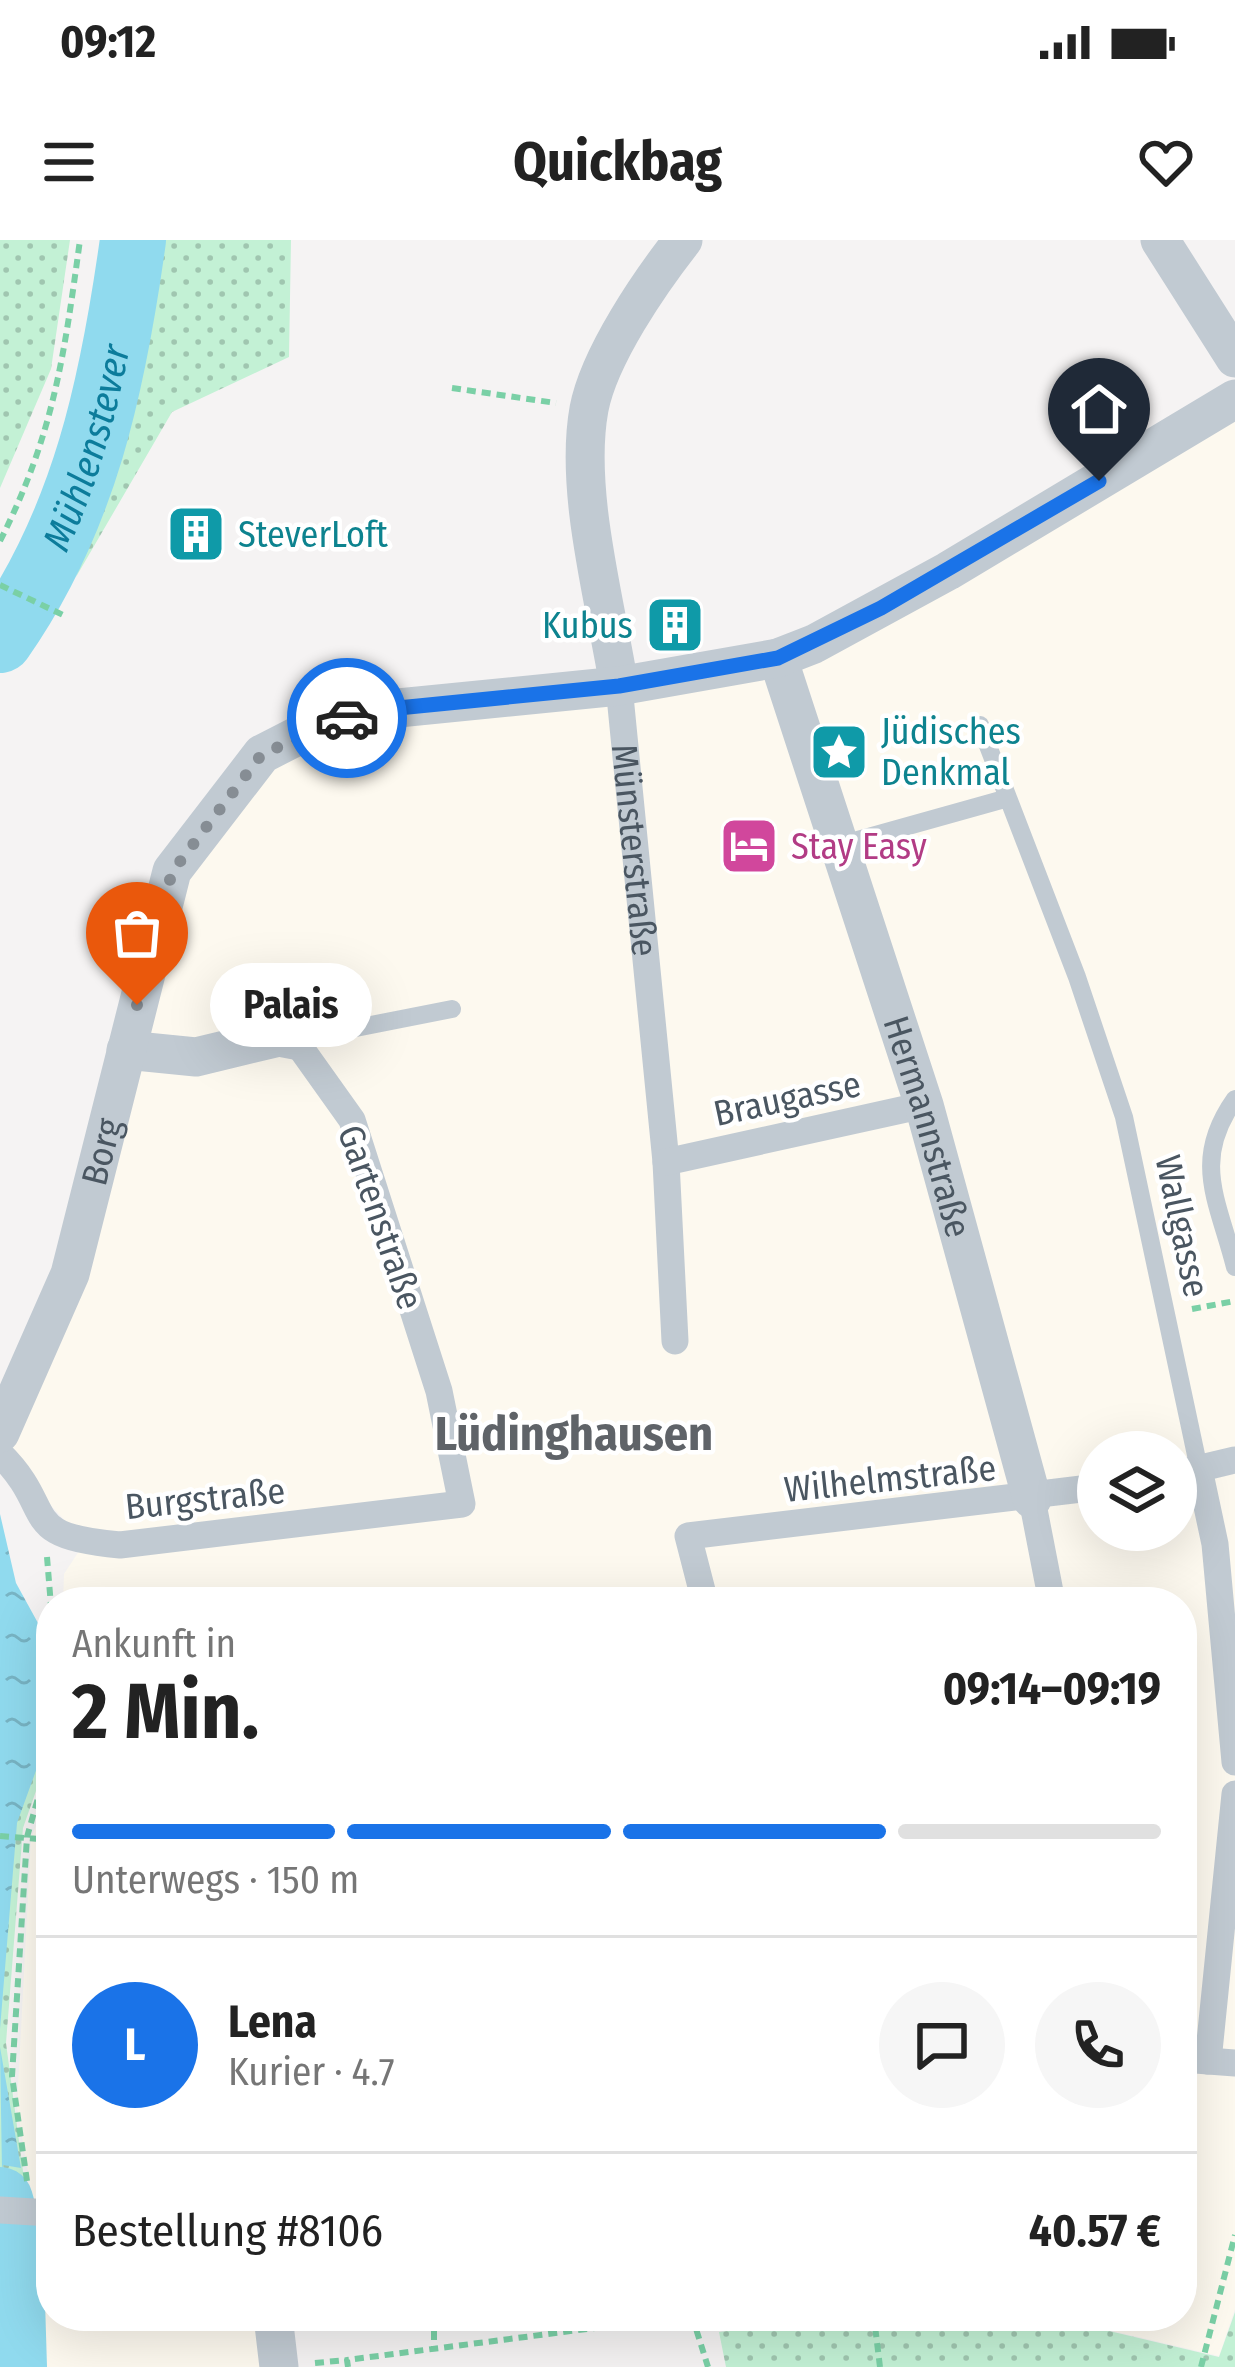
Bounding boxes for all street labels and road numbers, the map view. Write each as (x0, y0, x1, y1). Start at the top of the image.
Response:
street label: Münsterstraße (602, 742, 667, 959)
street label: Hermannstraße (873, 1010, 980, 1242)
street label: Braugasse (710, 1062, 865, 1136)
street label: Borg (72, 1114, 132, 1190)
street label: Gartenstraße (328, 1119, 432, 1315)
street label: Wallgasse (1146, 1151, 1219, 1301)
street label: Wilhelmstraße (782, 1446, 998, 1512)
street label: Burgstraße (123, 1469, 287, 1529)

